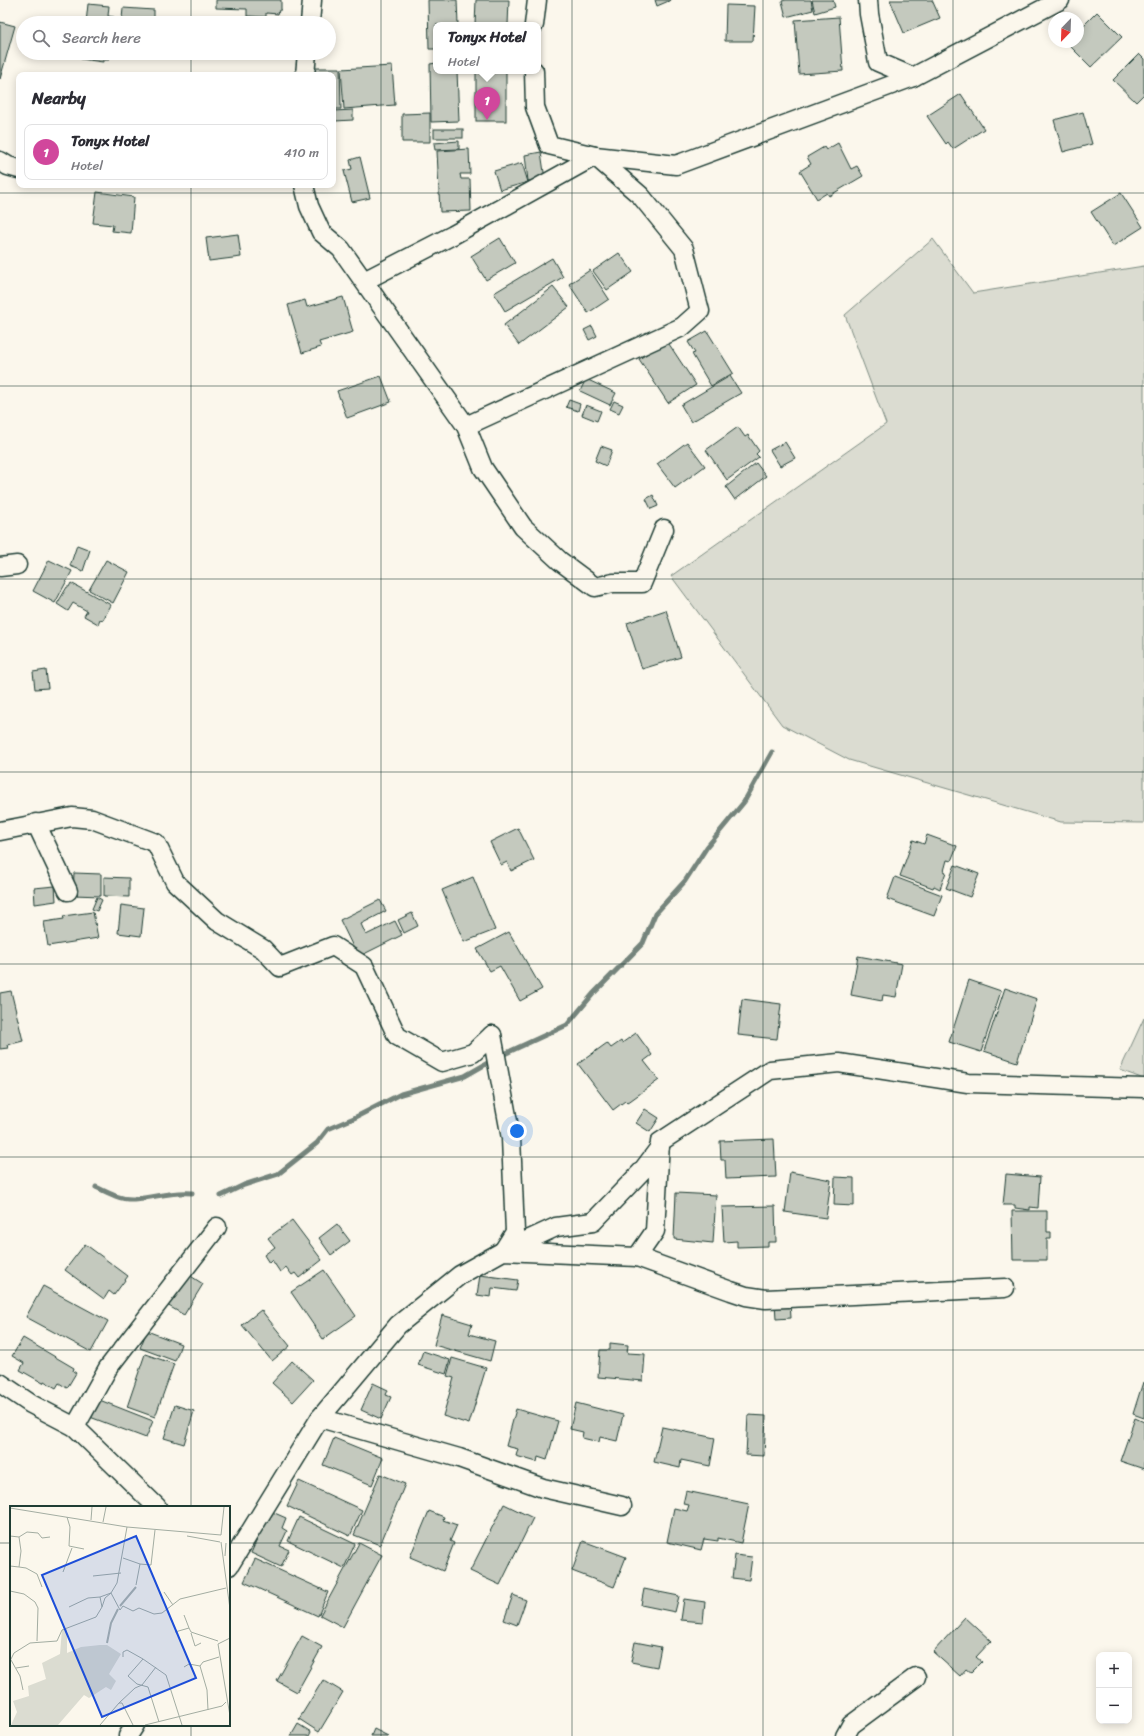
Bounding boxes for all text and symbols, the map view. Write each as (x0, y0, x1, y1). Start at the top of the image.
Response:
north arrow (1048, 12, 1084, 48)
search box (16, 16, 336, 60)
popup (433, 22, 541, 74)
text: Tonyx Hotel (448, 24, 526, 50)
text: Search here (62, 25, 141, 51)
icon: search (30, 27, 52, 49)
text: Hotel (448, 50, 480, 73)
text: Nearby (32, 83, 86, 113)
pin: 1 (474, 87, 500, 120)
text: Tonyx Hotel (71, 128, 149, 154)
text: 1 (43, 141, 49, 164)
text: 410 m (284, 141, 319, 164)
text: Hotel (71, 154, 103, 177)
your location (507, 1121, 527, 1141)
inset map (10, 1506, 230, 1726)
map controls (1096, 1652, 1132, 1724)
button: + (1096, 1652, 1132, 1688)
button: − (1096, 1688, 1132, 1724)

